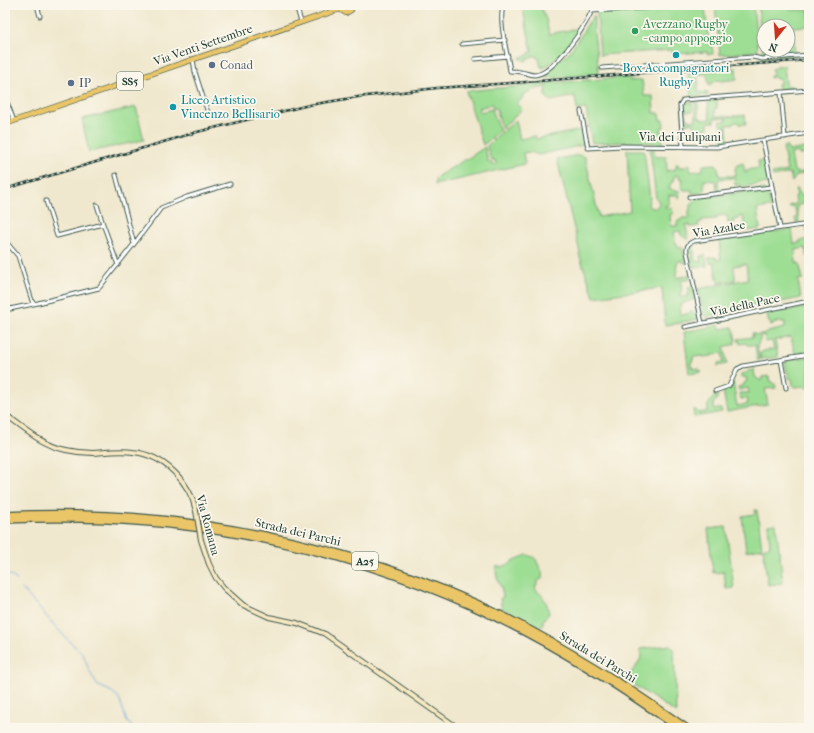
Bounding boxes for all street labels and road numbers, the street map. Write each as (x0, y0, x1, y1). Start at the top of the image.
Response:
street label: Via Venti Settembre (151, 22, 254, 69)
road number: SS5 (117, 72, 143, 90)
street label: Via dei Tulipani (638, 130, 721, 144)
street label: Via Azalee (691, 217, 746, 241)
street label: Via della Pace (708, 291, 781, 319)
street label: Via Romana (193, 492, 223, 557)
street label: Strada dei Parchi (254, 515, 343, 549)
road number: A25 (352, 552, 378, 570)
street label: Strada dei Parchi (557, 628, 640, 686)

